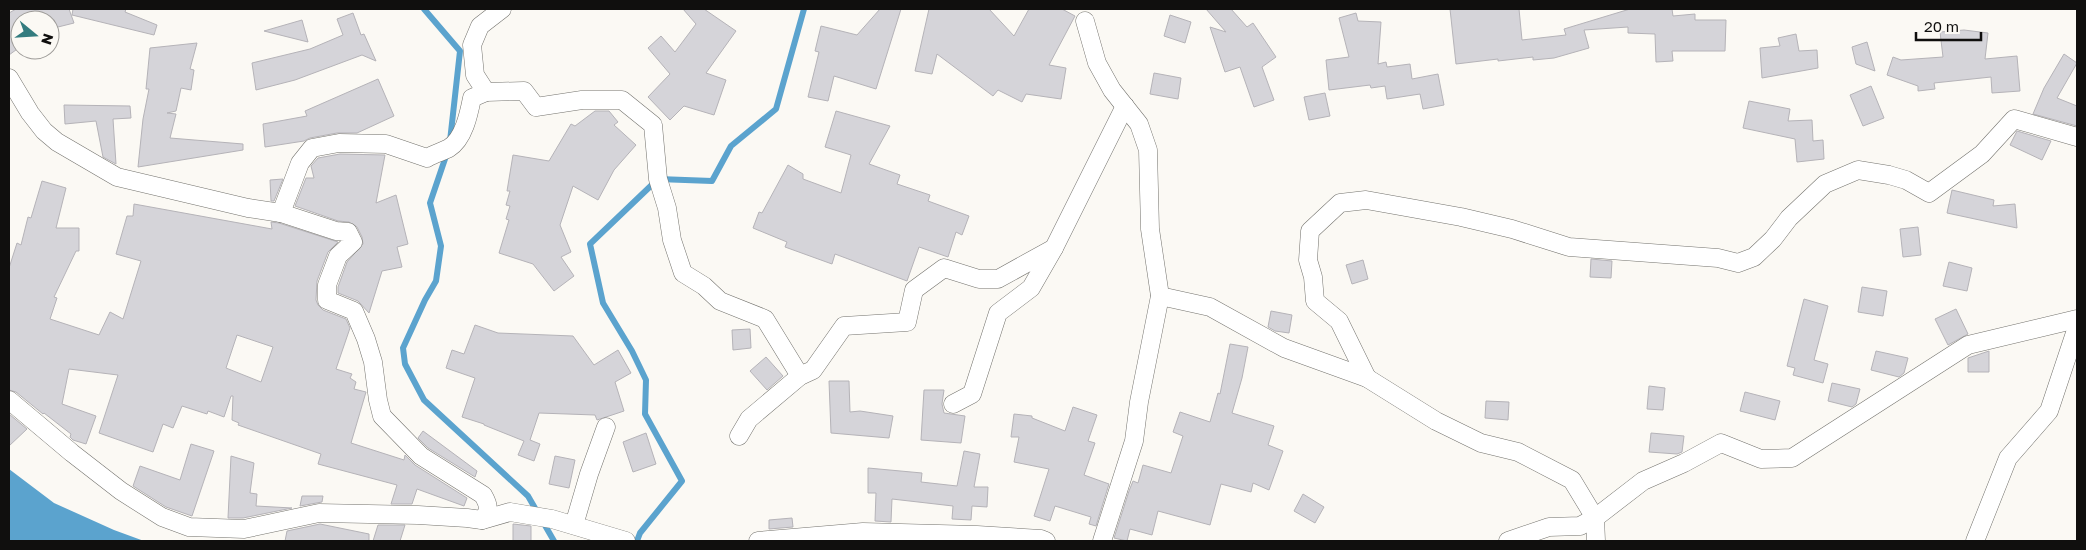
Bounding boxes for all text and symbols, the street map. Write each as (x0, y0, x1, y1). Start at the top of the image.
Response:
north arrow (10, 10, 60, 60)
scale bar (1916, 10, 1981, 42)
text: 20 m (1924, 17, 1959, 35)
text: N (38, 31, 58, 47)

